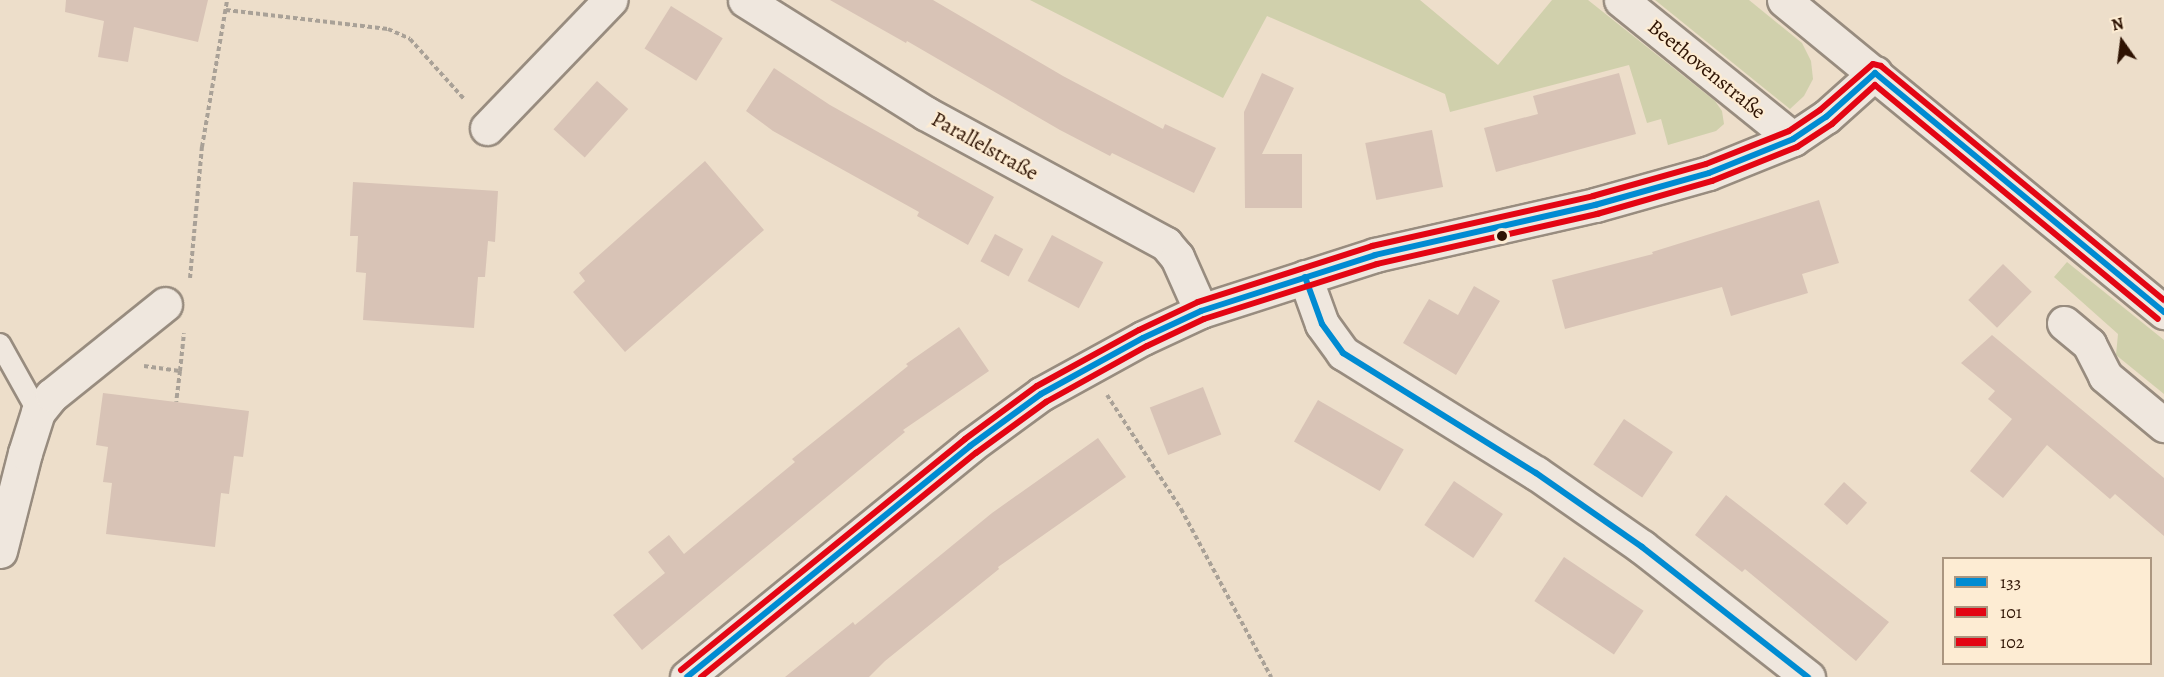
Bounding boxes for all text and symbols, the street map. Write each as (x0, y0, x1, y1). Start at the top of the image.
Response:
north arrow (2092, 12, 2152, 72)
text: N (2109, 12, 2126, 37)
street label: Beethovenstraße (1643, 14, 1771, 124)
street label: Parallelstraße (927, 106, 1043, 186)
unlabelled marker (1496, 230, 1508, 242)
legend (1942, 557, 2152, 665)
text: 133 (2000, 570, 2021, 594)
text: 101 (2000, 600, 2022, 624)
text: 102 (2000, 630, 2024, 654)

